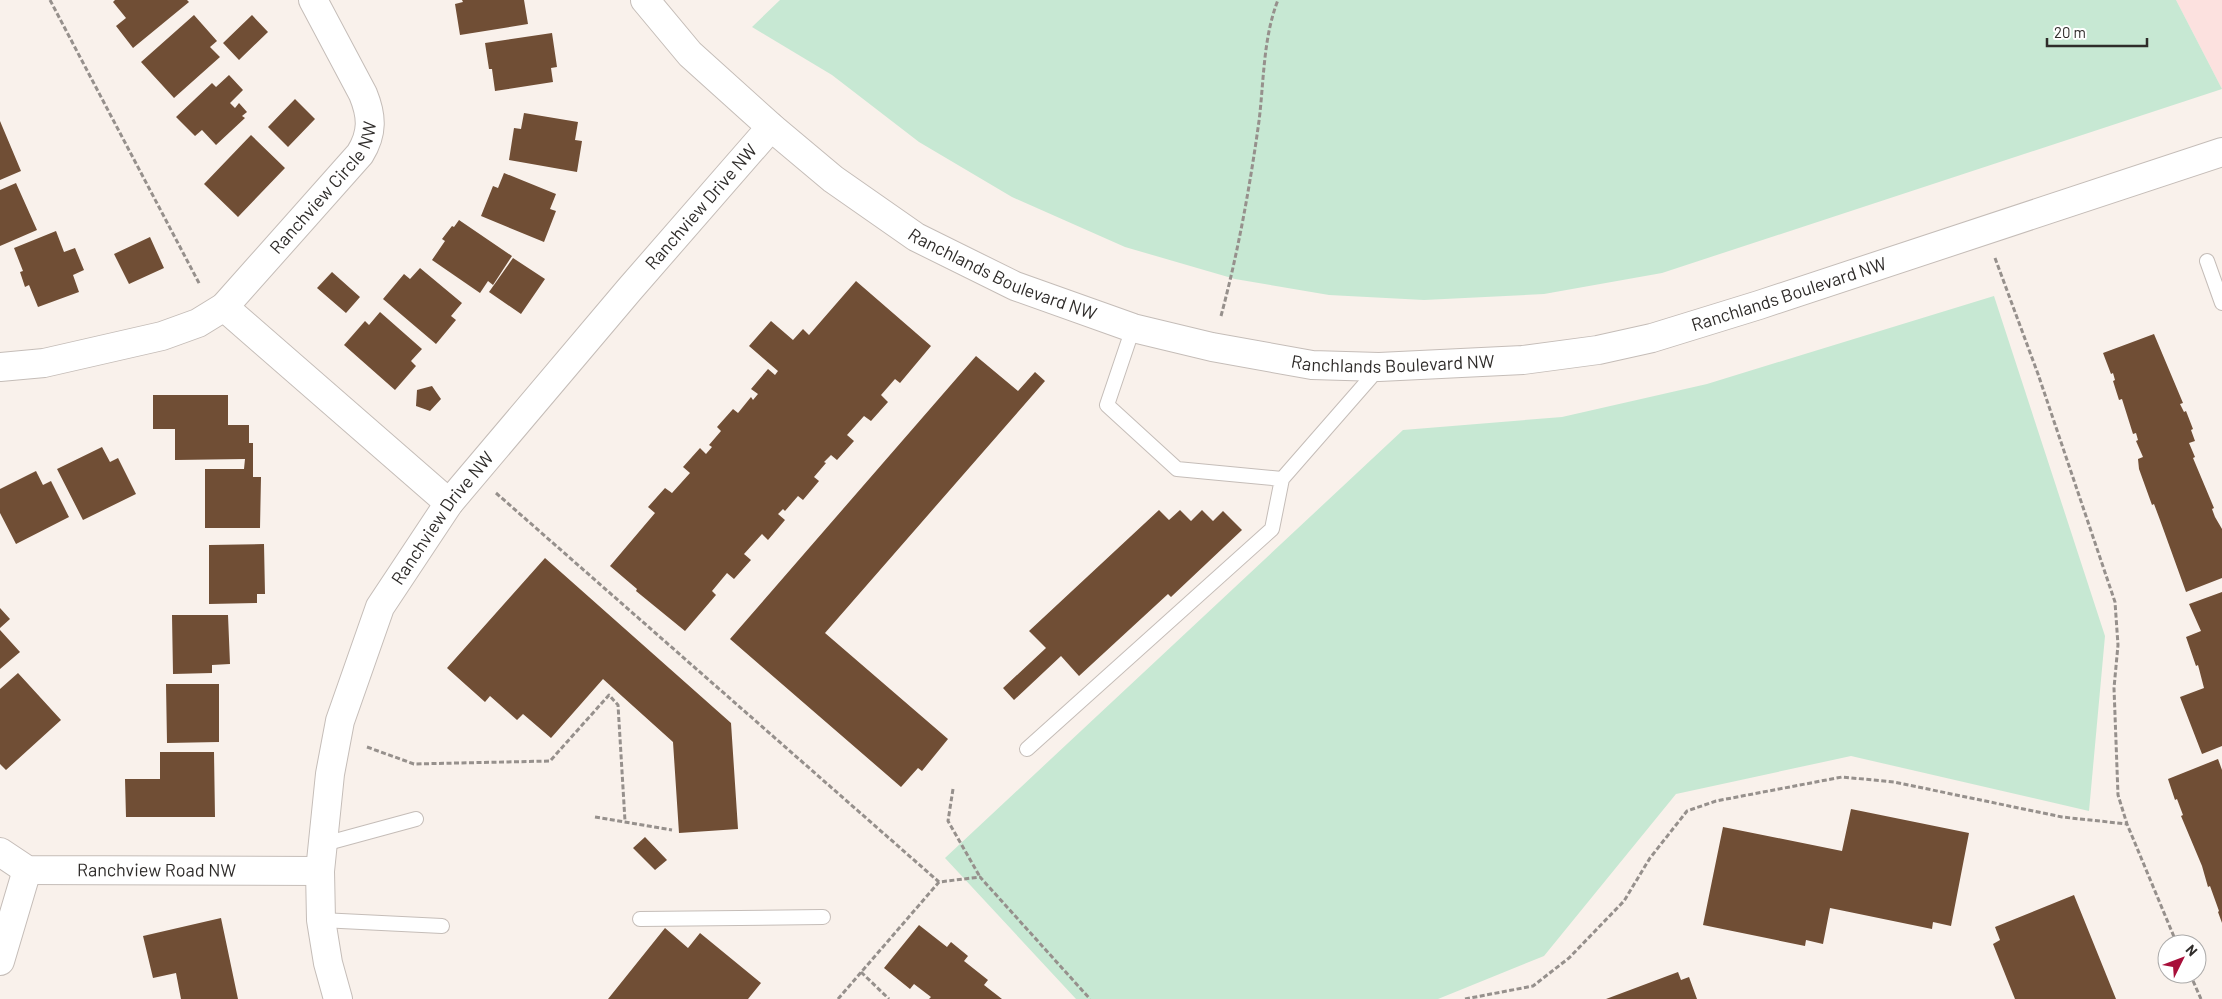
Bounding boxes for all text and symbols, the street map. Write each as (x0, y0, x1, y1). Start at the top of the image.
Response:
scale bar (2047, 15, 2147, 47)
text: 20 m (2054, 23, 2086, 41)
street label: Ranchview Circle NW (265, 120, 380, 258)
street label: Ranchview Drive NW (640, 139, 761, 274)
street label: Ranchlands Boulevard NW (904, 223, 1100, 324)
street label: Ranchlands Boulevard NW (1689, 252, 1889, 335)
street label: Ranchlands Boulevard NW (1290, 349, 1495, 377)
street label: Ranchview Drive NW (386, 446, 498, 588)
street label: Ranchview Road NW (77, 858, 236, 881)
north arrow (2157, 934, 2207, 984)
text: N (2183, 941, 2201, 959)

